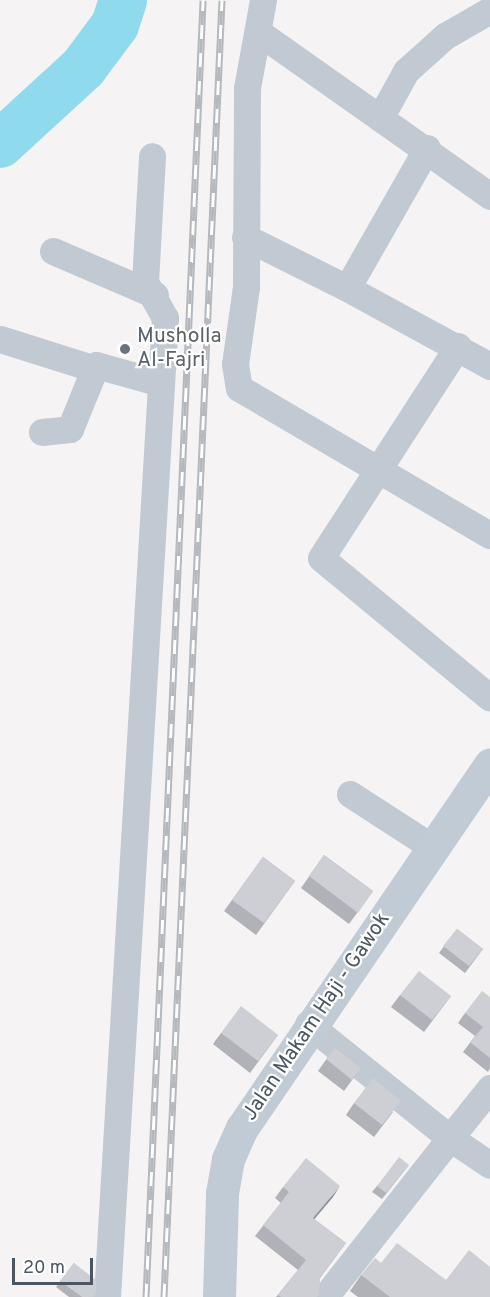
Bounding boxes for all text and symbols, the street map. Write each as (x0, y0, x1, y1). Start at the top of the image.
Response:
place label: Musholla Al-Fajri (137, 324, 221, 374)
marker: Musholla Al-Fajri (118, 342, 132, 356)
street label: Jalan Makam Haji - Gawok (238, 908, 396, 1126)
scale bar (15, 1246, 96, 1284)
text: 20 m (23, 1257, 65, 1280)

